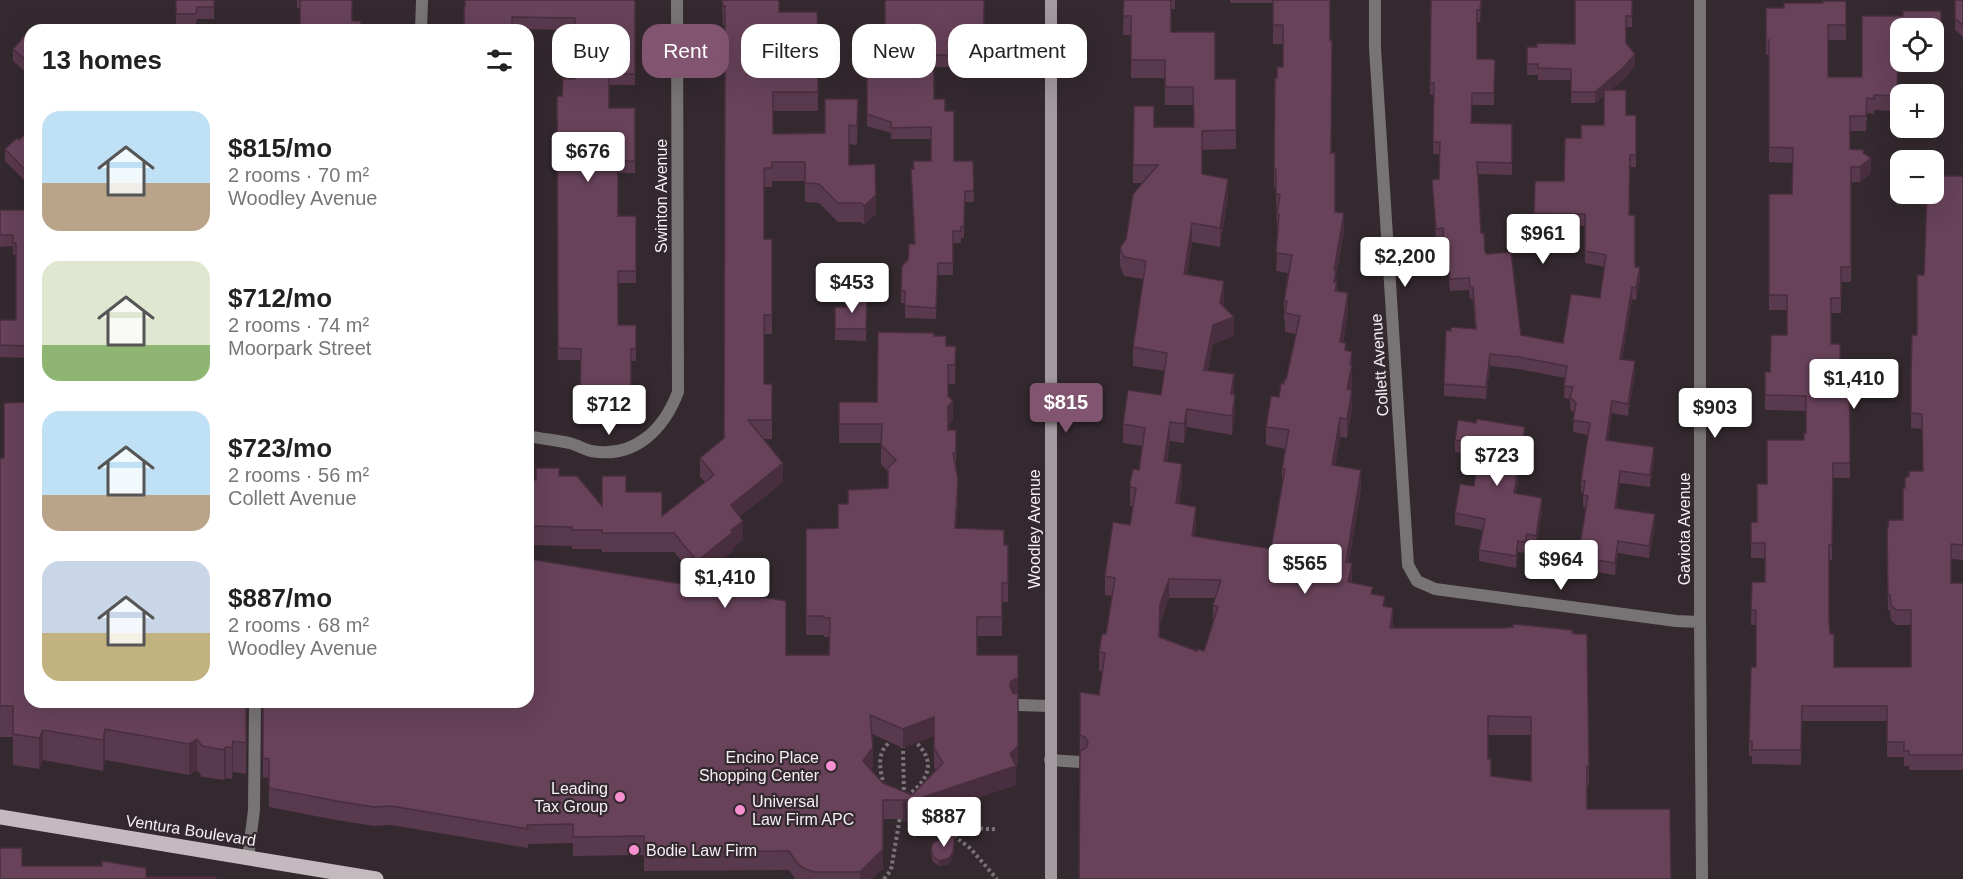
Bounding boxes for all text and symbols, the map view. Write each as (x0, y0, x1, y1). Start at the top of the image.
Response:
map controls (1890, 18, 1944, 204)
button: locate (1890, 18, 1944, 72)
chip: Buy (552, 24, 630, 78)
chip: Rent (642, 24, 729, 78)
chip: Filters (741, 24, 840, 78)
chip: New (852, 24, 936, 78)
chip: Apartment (948, 24, 1087, 78)
icon: filters (483, 44, 516, 77)
text: 13 homes (42, 45, 162, 75)
button: + (1890, 84, 1944, 138)
pin: $676 (552, 132, 624, 183)
text: $815/mo (228, 133, 332, 163)
icon: home (90, 135, 162, 207)
street label: Swinton Avenue (653, 139, 670, 253)
text: $676 (566, 140, 610, 162)
button: − (1890, 150, 1944, 204)
text: 2 rooms · 70 m² (228, 164, 369, 186)
text: Woodley Avenue (228, 187, 377, 209)
pin: $961 (1507, 214, 1579, 265)
text: $961 (1521, 222, 1565, 244)
pin: $2,200 (1356, 237, 1454, 288)
text: $2,200 (1374, 245, 1436, 267)
pin: $453 (816, 263, 888, 314)
text: $453 (830, 271, 874, 293)
text: $712/mo (228, 283, 332, 313)
icon: home (90, 285, 162, 357)
street label: Collett Avenue (1367, 313, 1392, 417)
text: 2 rooms · 74 m² (228, 314, 369, 336)
text: Moorpark Street (228, 337, 371, 359)
pin: $1,410 (1805, 359, 1903, 410)
text: $1,410 (1823, 367, 1885, 389)
pin: $815 (1030, 383, 1102, 434)
pin: $712 (573, 385, 645, 436)
pin: $903 (1679, 388, 1751, 439)
text: $815 (1044, 391, 1088, 413)
text: $712 (587, 393, 631, 415)
text: $903 (1693, 396, 1737, 418)
text: $723/mo (228, 433, 332, 463)
icon: home (90, 435, 162, 507)
pin: $723 (1461, 436, 1533, 487)
text: $723 (1475, 444, 1519, 466)
text: 2 rooms · 56 m² (228, 464, 369, 486)
street label: Woodley Avenue (1026, 469, 1043, 589)
street label: Gaviota Avenue (1676, 473, 1693, 585)
text: Collett Avenue (228, 487, 357, 509)
pin: $964 (1525, 540, 1597, 591)
pin: $565 (1269, 544, 1341, 595)
text: $964 (1539, 548, 1583, 570)
text: $565 (1283, 552, 1327, 574)
pin: $1,410 (676, 558, 774, 609)
text: $1,410 (694, 566, 756, 588)
text: $887/mo (228, 583, 332, 613)
icon: home (90, 585, 162, 657)
text: 2 rooms · 68 m² (228, 614, 369, 636)
text: Woodley Avenue (228, 637, 377, 659)
place label: Encino Place Shopping Center (699, 749, 820, 784)
marker: Encino Place Shopping Center (824, 759, 838, 773)
place label: Leading Tax Group (534, 780, 608, 815)
marker: Leading Tax Group (613, 790, 627, 804)
place label: Universal Law Firm APC (752, 793, 854, 828)
pin: $887 (908, 797, 980, 848)
marker: Universal Law Firm APC (733, 803, 747, 817)
text: $887 (922, 805, 966, 827)
street label: Ventura Boulevard (125, 812, 257, 849)
place label: Bodie Law Firm (646, 842, 757, 859)
marker: Bodie Law Firm (627, 843, 641, 857)

